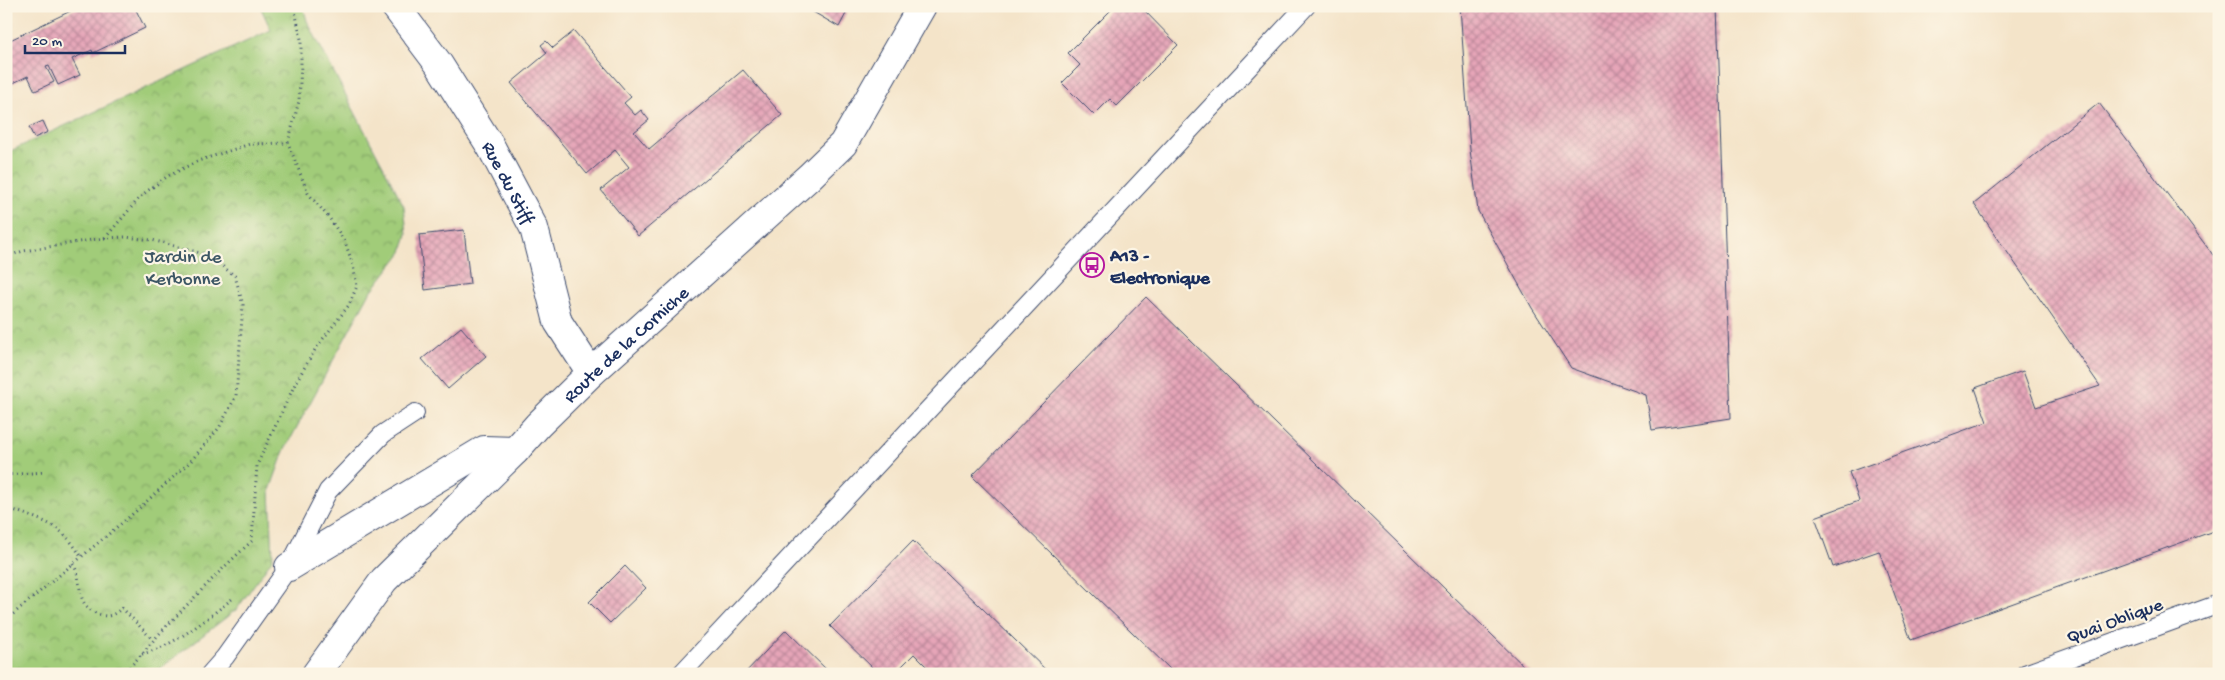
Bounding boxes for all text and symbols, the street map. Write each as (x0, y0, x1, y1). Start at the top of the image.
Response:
scale bar (25, 22, 125, 54)
text: 20 m (32, 33, 62, 51)
street label: Rue du Stiff (475, 138, 539, 230)
place label: A13 - Electronique (1109, 246, 1211, 291)
park label: Jardin de Kerbonne (144, 247, 222, 292)
bus stop icon: A13 - Electronique (1079, 252, 1105, 278)
street label: Route de la Corniche (560, 283, 695, 409)
street label: Quai Oblique (2064, 594, 2167, 650)

